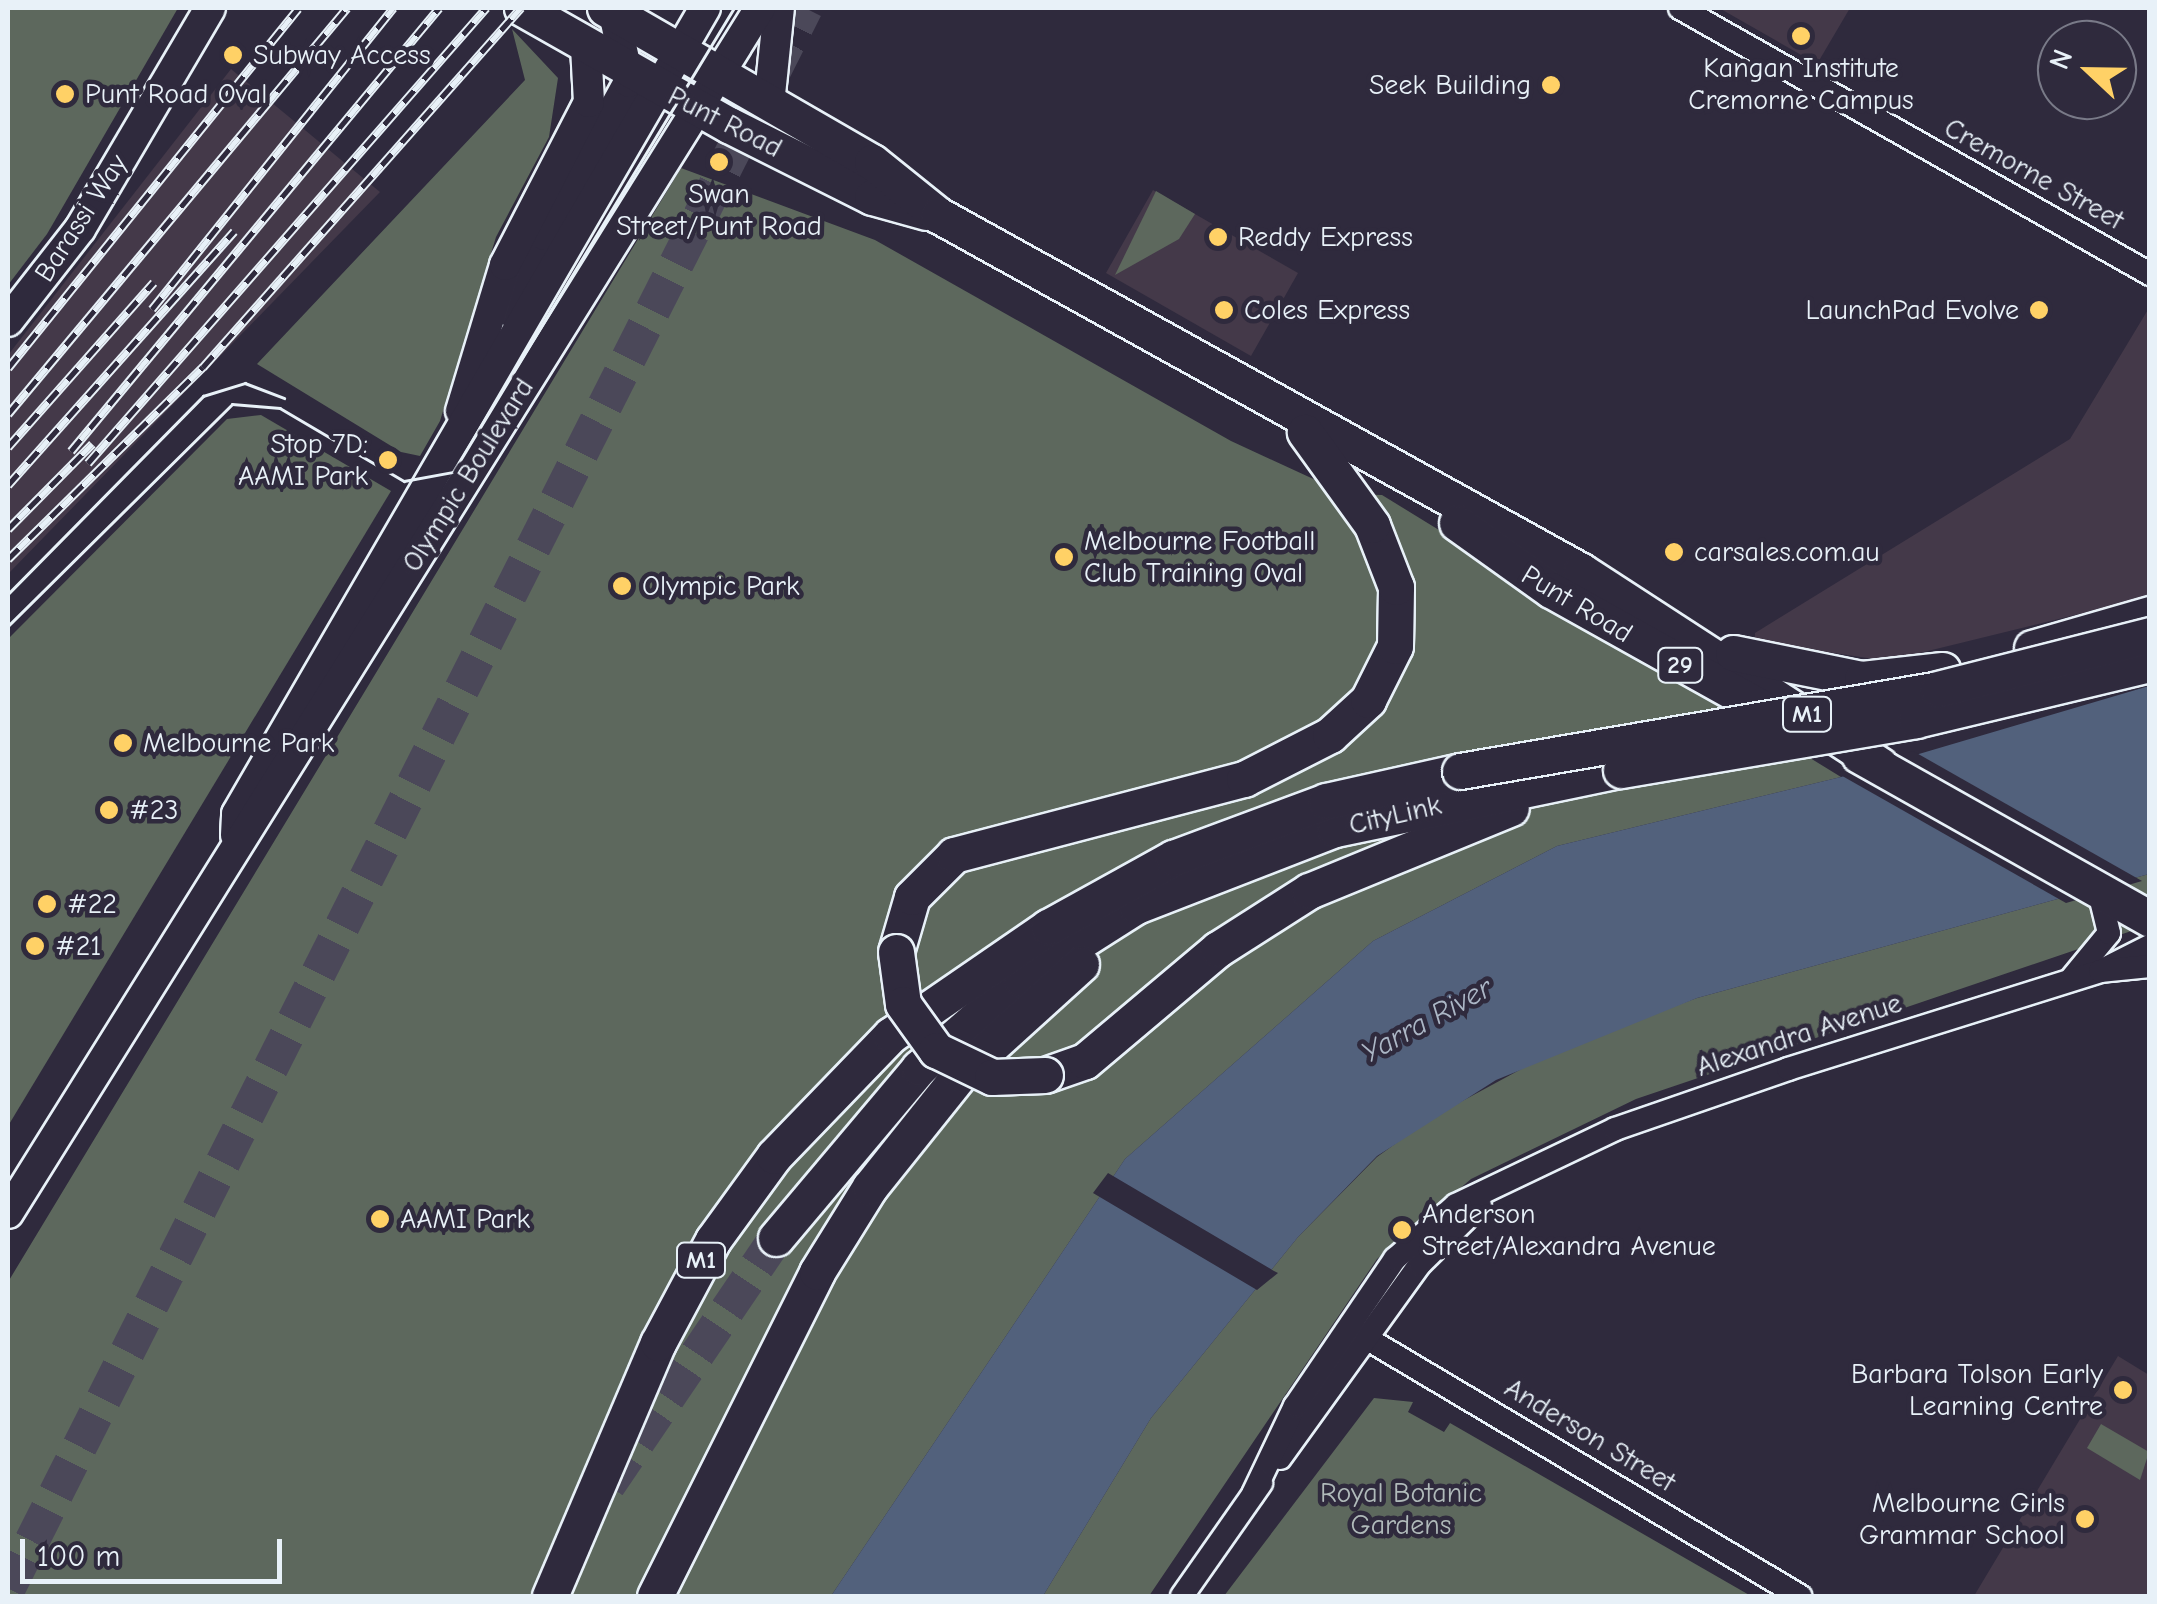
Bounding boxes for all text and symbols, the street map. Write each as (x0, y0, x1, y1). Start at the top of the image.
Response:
north arrow (2037, 20, 2137, 120)
marker: Kangan Institute Cremorne Campus (1790, 25, 1812, 47)
place label: Subway Access (253, 38, 431, 72)
marker: Subway Access (222, 44, 244, 66)
text: N (2043, 45, 2079, 74)
place label: Kangan Institute Cremorne Campus (1688, 51, 1914, 117)
place label: Seek Building (1369, 68, 1531, 102)
marker: Seek Building (1540, 74, 1562, 96)
place label: Punt Road Oval (85, 77, 267, 111)
street label: Punt Road (662, 79, 788, 165)
marker: Punt Road Oval (54, 83, 76, 105)
street label: Cremorne Street (1938, 111, 2130, 237)
street label: Barassi Way (27, 148, 135, 288)
marker: Swan Street/Punt Road (708, 151, 730, 173)
place label: Swan Street/Punt Road (616, 177, 822, 243)
place label: Reddy Express (1238, 220, 1413, 254)
marker: Reddy Express (1207, 226, 1229, 248)
place label: Coles Express (1244, 293, 1410, 327)
place label: LaunchPad Evolve (1805, 293, 2019, 327)
marker: Coles Express (1213, 299, 1235, 321)
marker: LaunchPad Evolve (2028, 299, 2050, 321)
street label: Olympic Boulevard (395, 372, 541, 578)
place label: Stop 7D: AAMI Park (238, 427, 368, 493)
marker: Stop 7D: AAMI Park (377, 449, 399, 471)
place label: Melbourne Football Club Training Oval (1084, 524, 1315, 590)
place label: carsales.com.au (1694, 535, 1880, 569)
marker: carsales.com.au (1663, 541, 1685, 563)
marker: Melbourne Football Club Training Oval (1053, 546, 1075, 568)
street label: Punt Road (1516, 558, 1638, 650)
place label: Olympic Park (642, 569, 799, 603)
marker: Olympic Park (611, 575, 633, 597)
road number: 29 (1655, 645, 1705, 685)
road number: M1 (1782, 694, 1832, 734)
place label: Melbourne Park (143, 726, 334, 760)
marker: Melbourne Park (112, 732, 134, 754)
street label: CityLink (1346, 788, 1444, 842)
place label: #23 (129, 793, 179, 827)
marker: #23 (98, 799, 120, 821)
place label: #22 (67, 887, 117, 921)
marker: #22 (36, 893, 58, 915)
place label: #21 (55, 929, 101, 963)
marker: #21 (24, 935, 46, 957)
water label: Yarra River (1355, 970, 1499, 1072)
street label: Alexandra Avenue (1692, 986, 1906, 1084)
place label: Anderson Street/Alexandra Avenue (1422, 1197, 1716, 1263)
place label: AAMI Park (400, 1202, 530, 1236)
marker: AAMI Park (369, 1208, 391, 1230)
marker: Anderson Street/Alexandra Avenue (1391, 1219, 1413, 1241)
road number: M1 (676, 1240, 726, 1280)
place label: Barbara Tolson Early Learning Centre (1851, 1357, 2103, 1423)
street label: Anderson Street (1499, 1371, 1681, 1499)
marker: Barbara Tolson Early Learning Centre (2112, 1379, 2134, 1401)
park label: Royal Botanic Gardens (1320, 1476, 1482, 1542)
place label: Melbourne Girls Grammar School (1859, 1486, 2065, 1552)
marker: Melbourne Girls Grammar School (2074, 1508, 2096, 1530)
scale bar (25, 1519, 288, 1581)
text: 100 m (37, 1539, 120, 1574)

